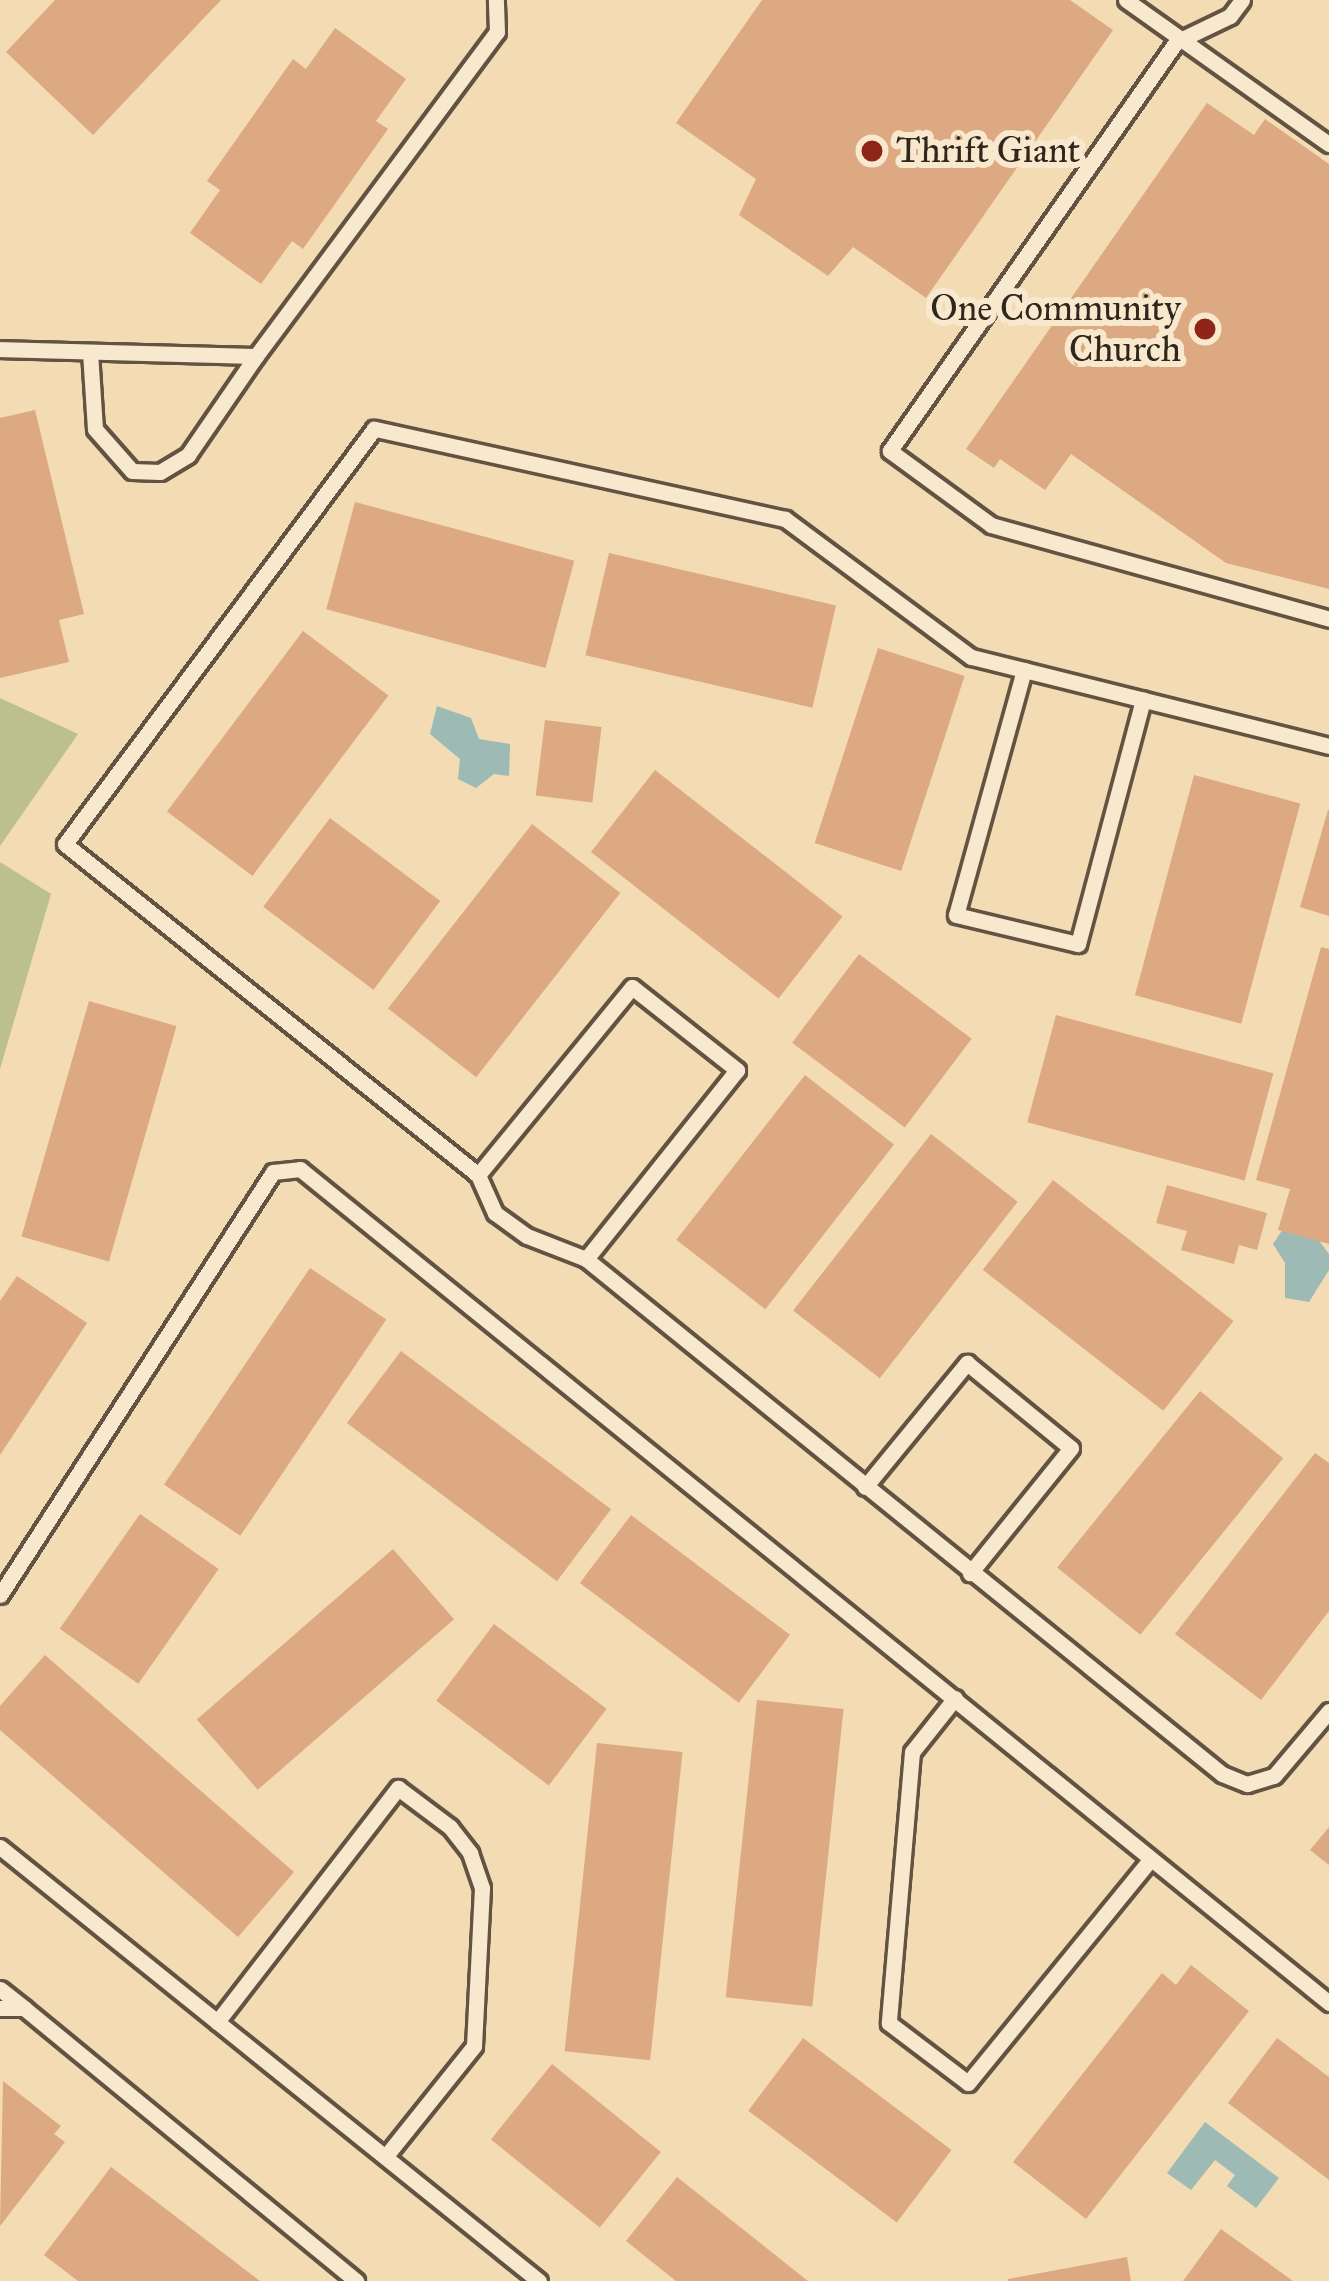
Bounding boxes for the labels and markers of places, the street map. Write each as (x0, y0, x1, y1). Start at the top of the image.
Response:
place label: Thrift Giant (896, 129, 1080, 173)
marker: Thrift Giant (859, 138, 885, 164)
place label: One Community Church (930, 286, 1181, 371)
marker: One Community Church (1192, 316, 1218, 342)

